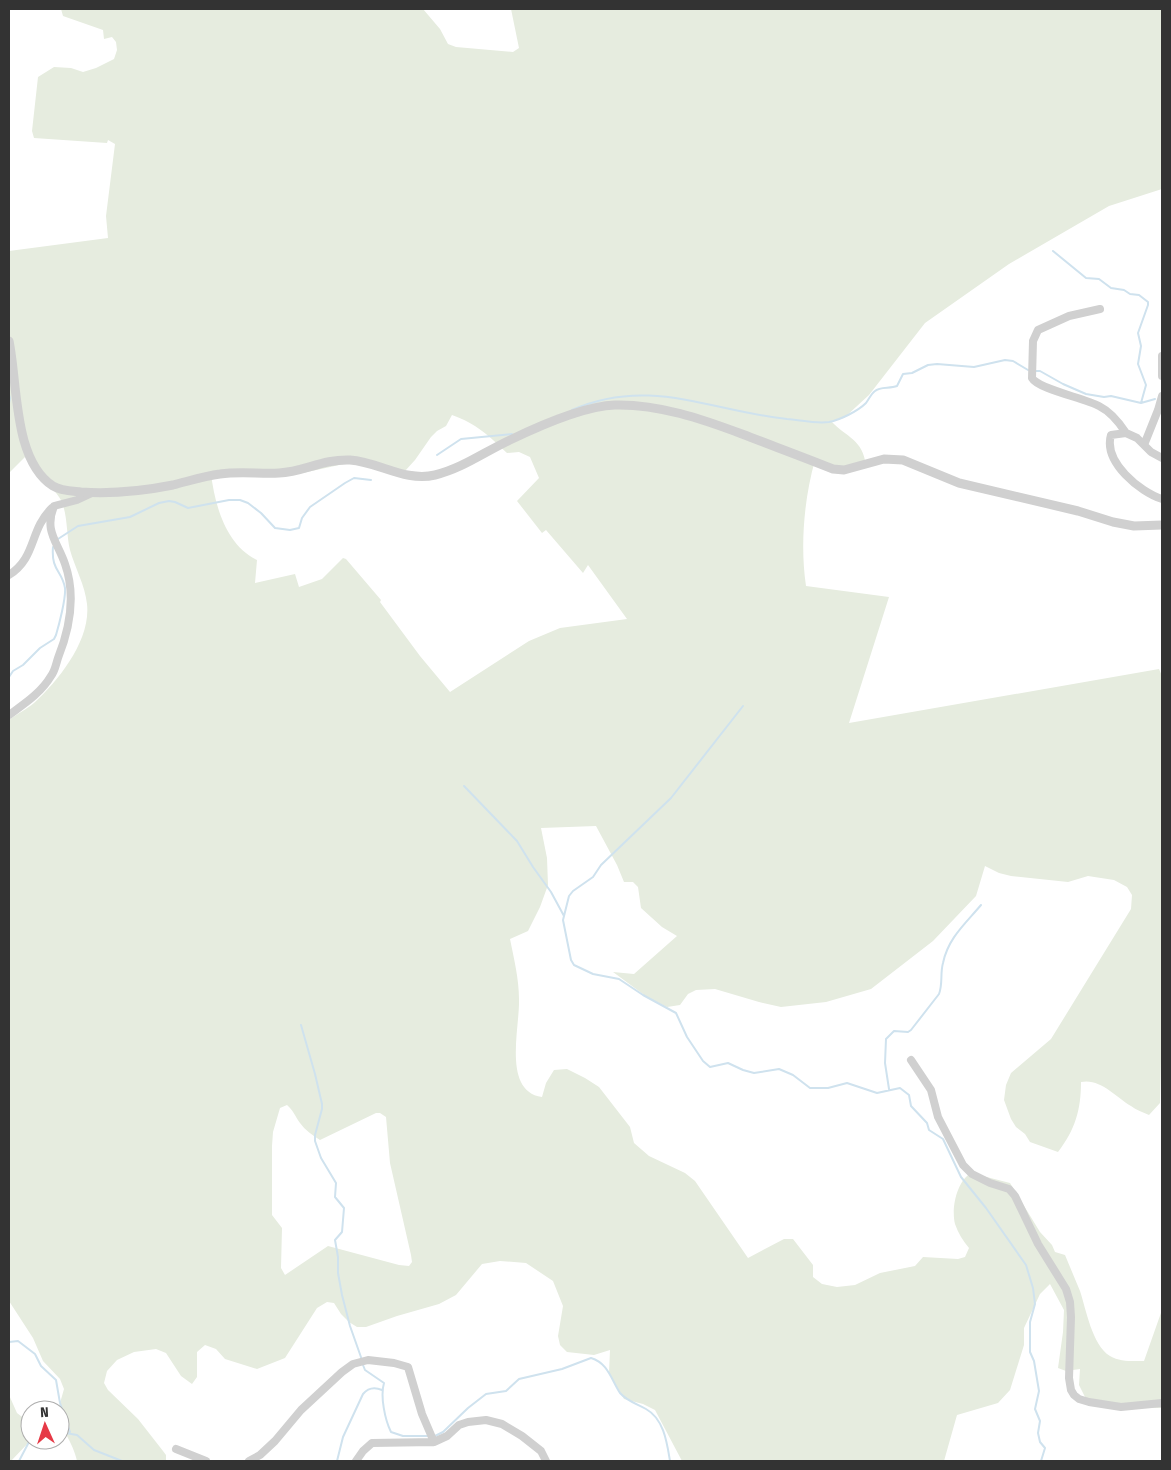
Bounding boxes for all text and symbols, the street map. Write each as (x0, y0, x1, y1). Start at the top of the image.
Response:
north arrow (20, 1400, 70, 1450)
text: N (40, 1404, 49, 1421)

